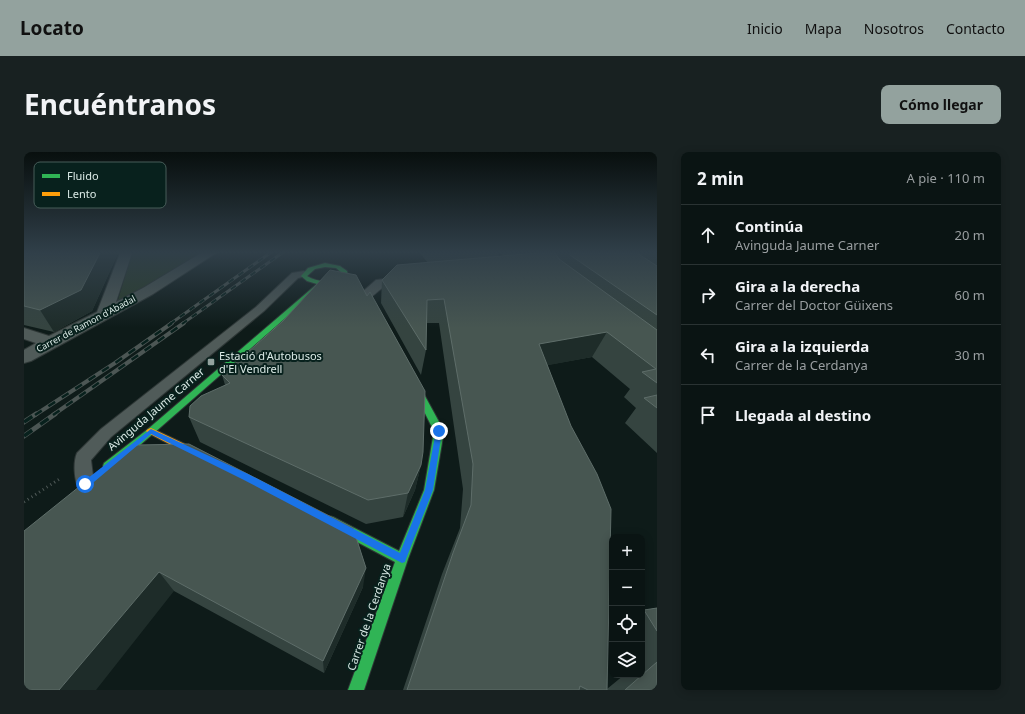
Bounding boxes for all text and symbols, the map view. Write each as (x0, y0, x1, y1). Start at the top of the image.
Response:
text: Locato (20, 15, 84, 41)
text: Inicio (747, 19, 783, 38)
text: Mapa (805, 19, 842, 38)
text: Nosotros (864, 19, 924, 38)
text: Contacto (946, 19, 1005, 38)
text: Encuéntranos (24, 85, 216, 123)
button: Cómo llegar (881, 85, 1001, 124)
legend (34, 162, 166, 208)
text: 2 min (697, 167, 744, 190)
text: Fluido (67, 168, 99, 183)
text: A pie · 110 m (907, 169, 985, 187)
text: Lento (67, 186, 97, 201)
text: Continúa (735, 216, 803, 236)
icon: ahead (697, 224, 719, 246)
text: 20 m (955, 226, 985, 244)
text: Avinguda Jaume Carner (735, 236, 879, 254)
text: Gira a la derecha (735, 276, 860, 296)
icon: right (697, 284, 719, 306)
text: 60 m (955, 286, 985, 304)
street label: Carrer de Ramon d'Abadal (34, 292, 138, 355)
text: Carrer del Doctor Güixens (735, 296, 893, 314)
text: Gira a la izquierda (735, 336, 869, 356)
icon: left (697, 344, 719, 366)
text: 30 m (955, 346, 985, 364)
place label: Estació d'Autobusos d'El Vendrell (219, 348, 322, 376)
text: Carrer de la Cerdanya (735, 356, 868, 374)
marker: Estació d'Autobusos d'El Vendrell (206, 357, 216, 367)
street label: Avinguda Jaume Carner (104, 363, 208, 454)
icon: arrive (697, 404, 719, 426)
text: Llegada al destino (735, 405, 871, 425)
route end (430, 422, 448, 440)
route start (76, 475, 94, 493)
map controls (609, 534, 645, 678)
button: + (609, 534, 645, 570)
street label: Carrer de la Cerdanya (343, 561, 394, 672)
button: − (609, 570, 645, 606)
button: locate (609, 606, 645, 642)
button: layers (609, 642, 645, 678)

